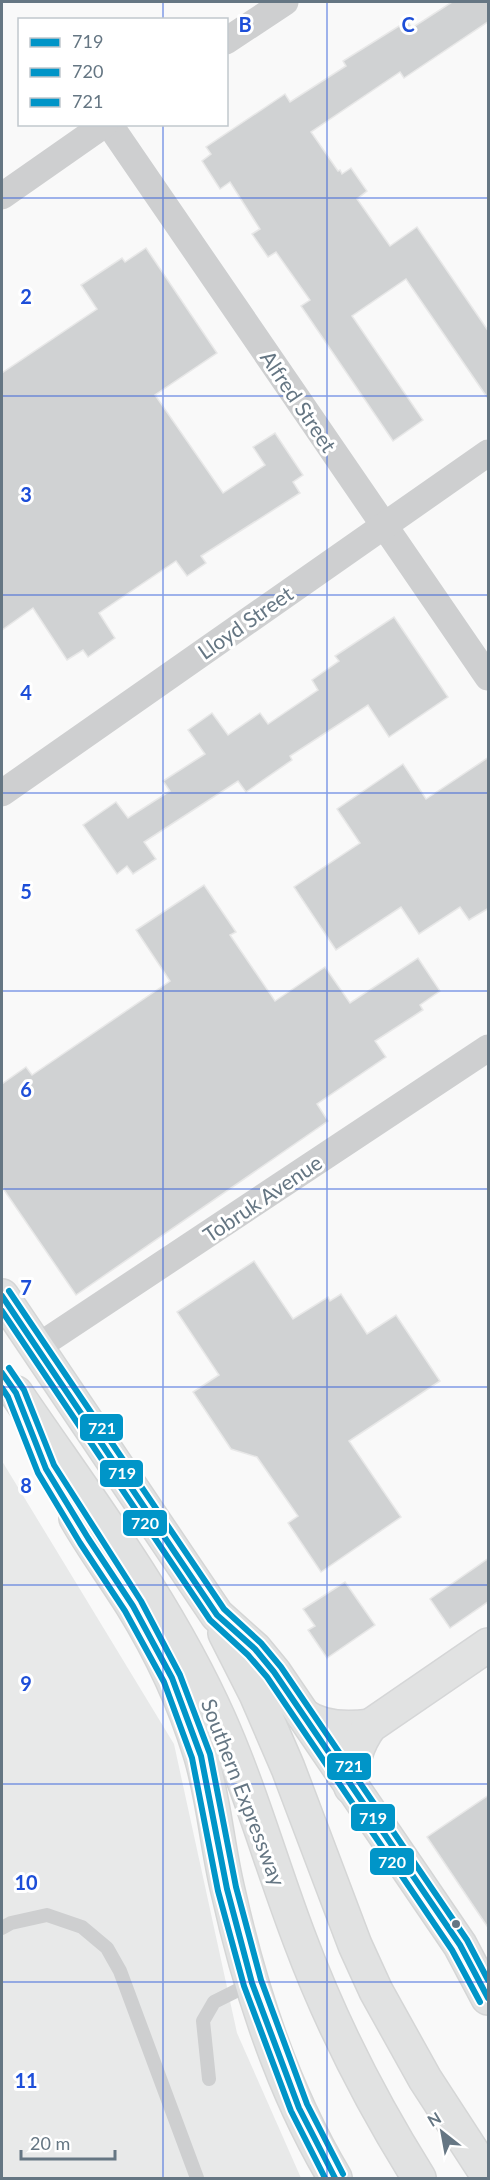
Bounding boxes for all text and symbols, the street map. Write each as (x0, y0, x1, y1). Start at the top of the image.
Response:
text: B (238, 12, 252, 36)
text: C (401, 12, 415, 36)
legend (18, 18, 228, 126)
text: 719 (72, 30, 103, 52)
text: 720 (72, 60, 103, 82)
text: 721 (72, 90, 103, 112)
text: 2 (20, 284, 32, 308)
street label: Alfred Street (256, 345, 342, 457)
text: 3 (20, 482, 32, 506)
street label: Lloyd Street (193, 580, 298, 664)
text: 4 (20, 680, 32, 704)
text: 5 (20, 879, 32, 903)
text: 6 (20, 1077, 32, 1101)
street label: Tobruk Avenue (198, 1149, 326, 1247)
text: 7 (20, 1275, 32, 1299)
line badge: 721 (79, 1413, 124, 1442)
text: 721 (88, 1418, 116, 1437)
line badge: 719 (99, 1459, 144, 1488)
text: 719 (108, 1463, 136, 1482)
text: 8 (20, 1473, 32, 1497)
line badge: 720 (122, 1509, 168, 1537)
text: 720 (131, 1513, 159, 1532)
text: 9 (20, 1671, 32, 1695)
street label: Southern Expressway (197, 1695, 291, 1889)
line badge: 721 (326, 1752, 372, 1781)
text: 721 (335, 1756, 363, 1775)
line badge: 719 (350, 1803, 396, 1832)
text: 719 (359, 1808, 387, 1827)
line badge: 720 (369, 1847, 415, 1876)
text: 720 (378, 1852, 406, 1871)
text: 10 (14, 1870, 38, 1894)
unlabelled marker (450, 1918, 462, 1930)
text: 11 (14, 2068, 38, 2092)
north arrow (412, 2102, 472, 2162)
text: N (424, 2107, 444, 2130)
scale bar (21, 2123, 116, 2161)
text: 20 m (30, 2132, 70, 2154)

